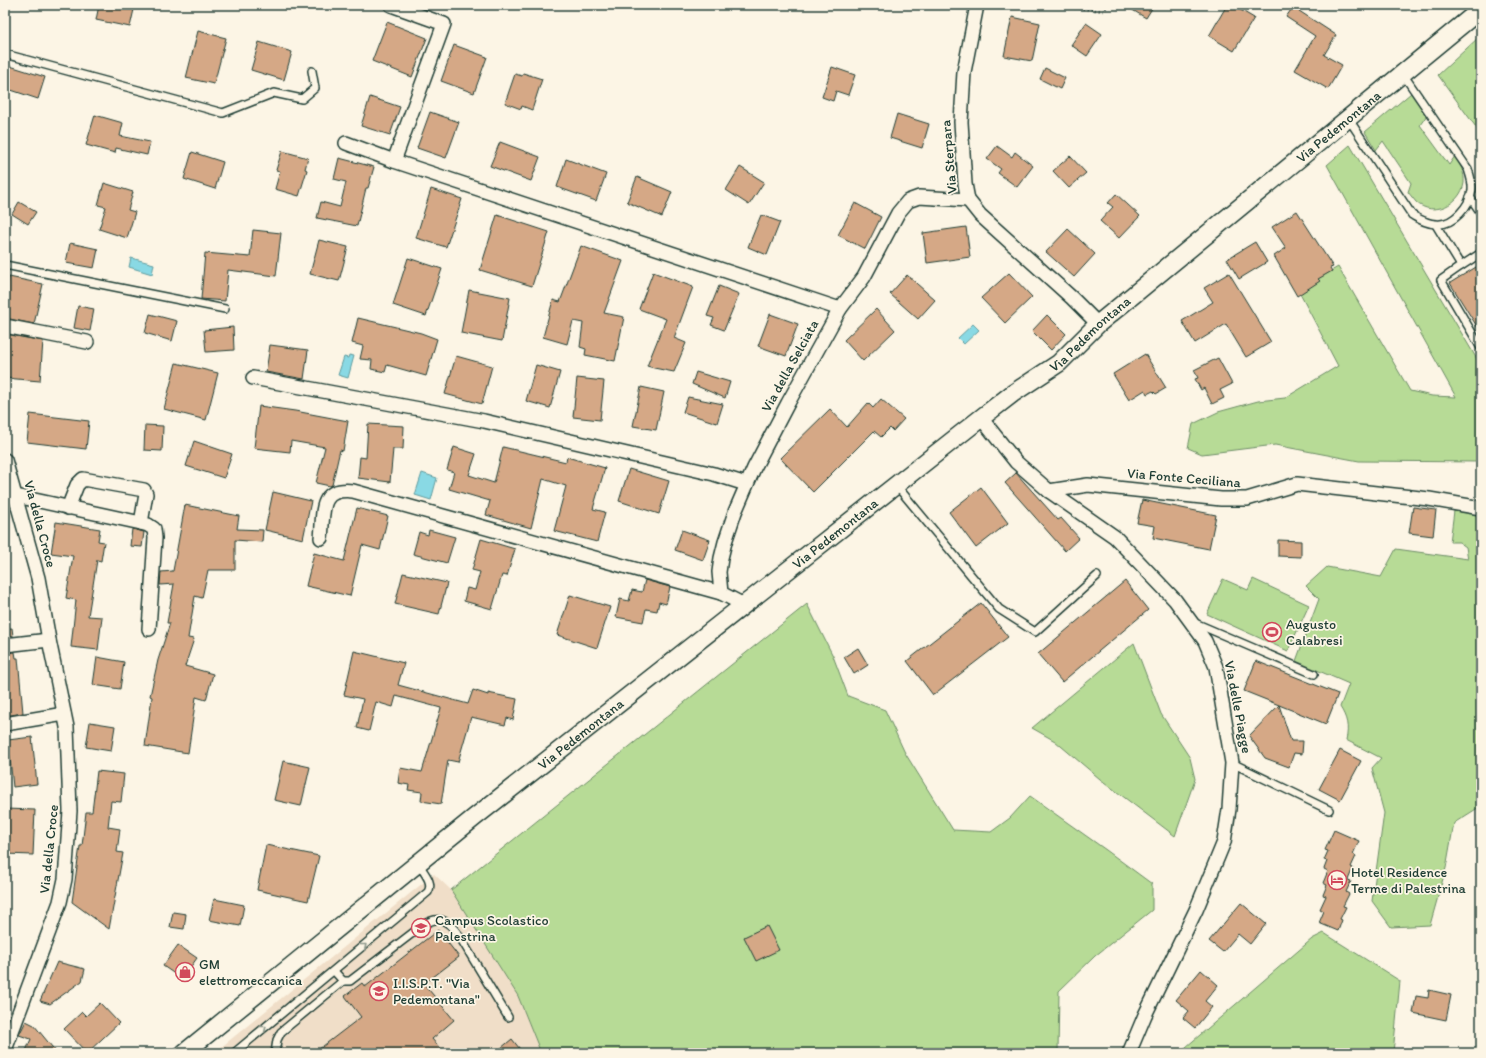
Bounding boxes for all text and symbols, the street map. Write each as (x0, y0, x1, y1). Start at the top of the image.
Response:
street label: Via Pedemontana (1293, 86, 1385, 166)
street label: Via Sterpara (937, 119, 961, 195)
street label: Via Pedemontana (1046, 292, 1135, 376)
street label: Via della Selciata (758, 317, 822, 415)
street label: Via Fonte Ceciliana (1126, 465, 1242, 492)
street label: Via della Croce (20, 479, 60, 570)
street label: Via Pedemontana (789, 494, 882, 572)
place label: Augusto Calabresi (1286, 616, 1343, 649)
sports icon: Augusto Calabresi (1261, 621, 1283, 643)
street label: Via delle Piagge (1221, 659, 1255, 755)
street label: Via Pedemontana (534, 694, 627, 773)
street label: Via della Croce (36, 803, 62, 894)
place label: Hotel Residence Terme di Palestrina (1351, 864, 1467, 897)
hotel icon: Hotel Residence Terme di Palestrina (1326, 869, 1348, 891)
place label: Campus Scolastico Palestrina (435, 912, 549, 945)
school or university icon: Campus Scolastico Palestrina (410, 917, 432, 939)
one-way arrow (360, 943, 367, 950)
place label: GM elettromeccanica (199, 956, 303, 989)
shop icon: GM elettromeccanica (174, 961, 196, 983)
place label: I.I.S.P.T. "Via Pedemontana" (393, 975, 480, 1008)
school or university icon: I.I.S.P.T. "Via Pedemontana" (368, 980, 390, 1002)
one-way arrow (259, 1026, 266, 1033)

